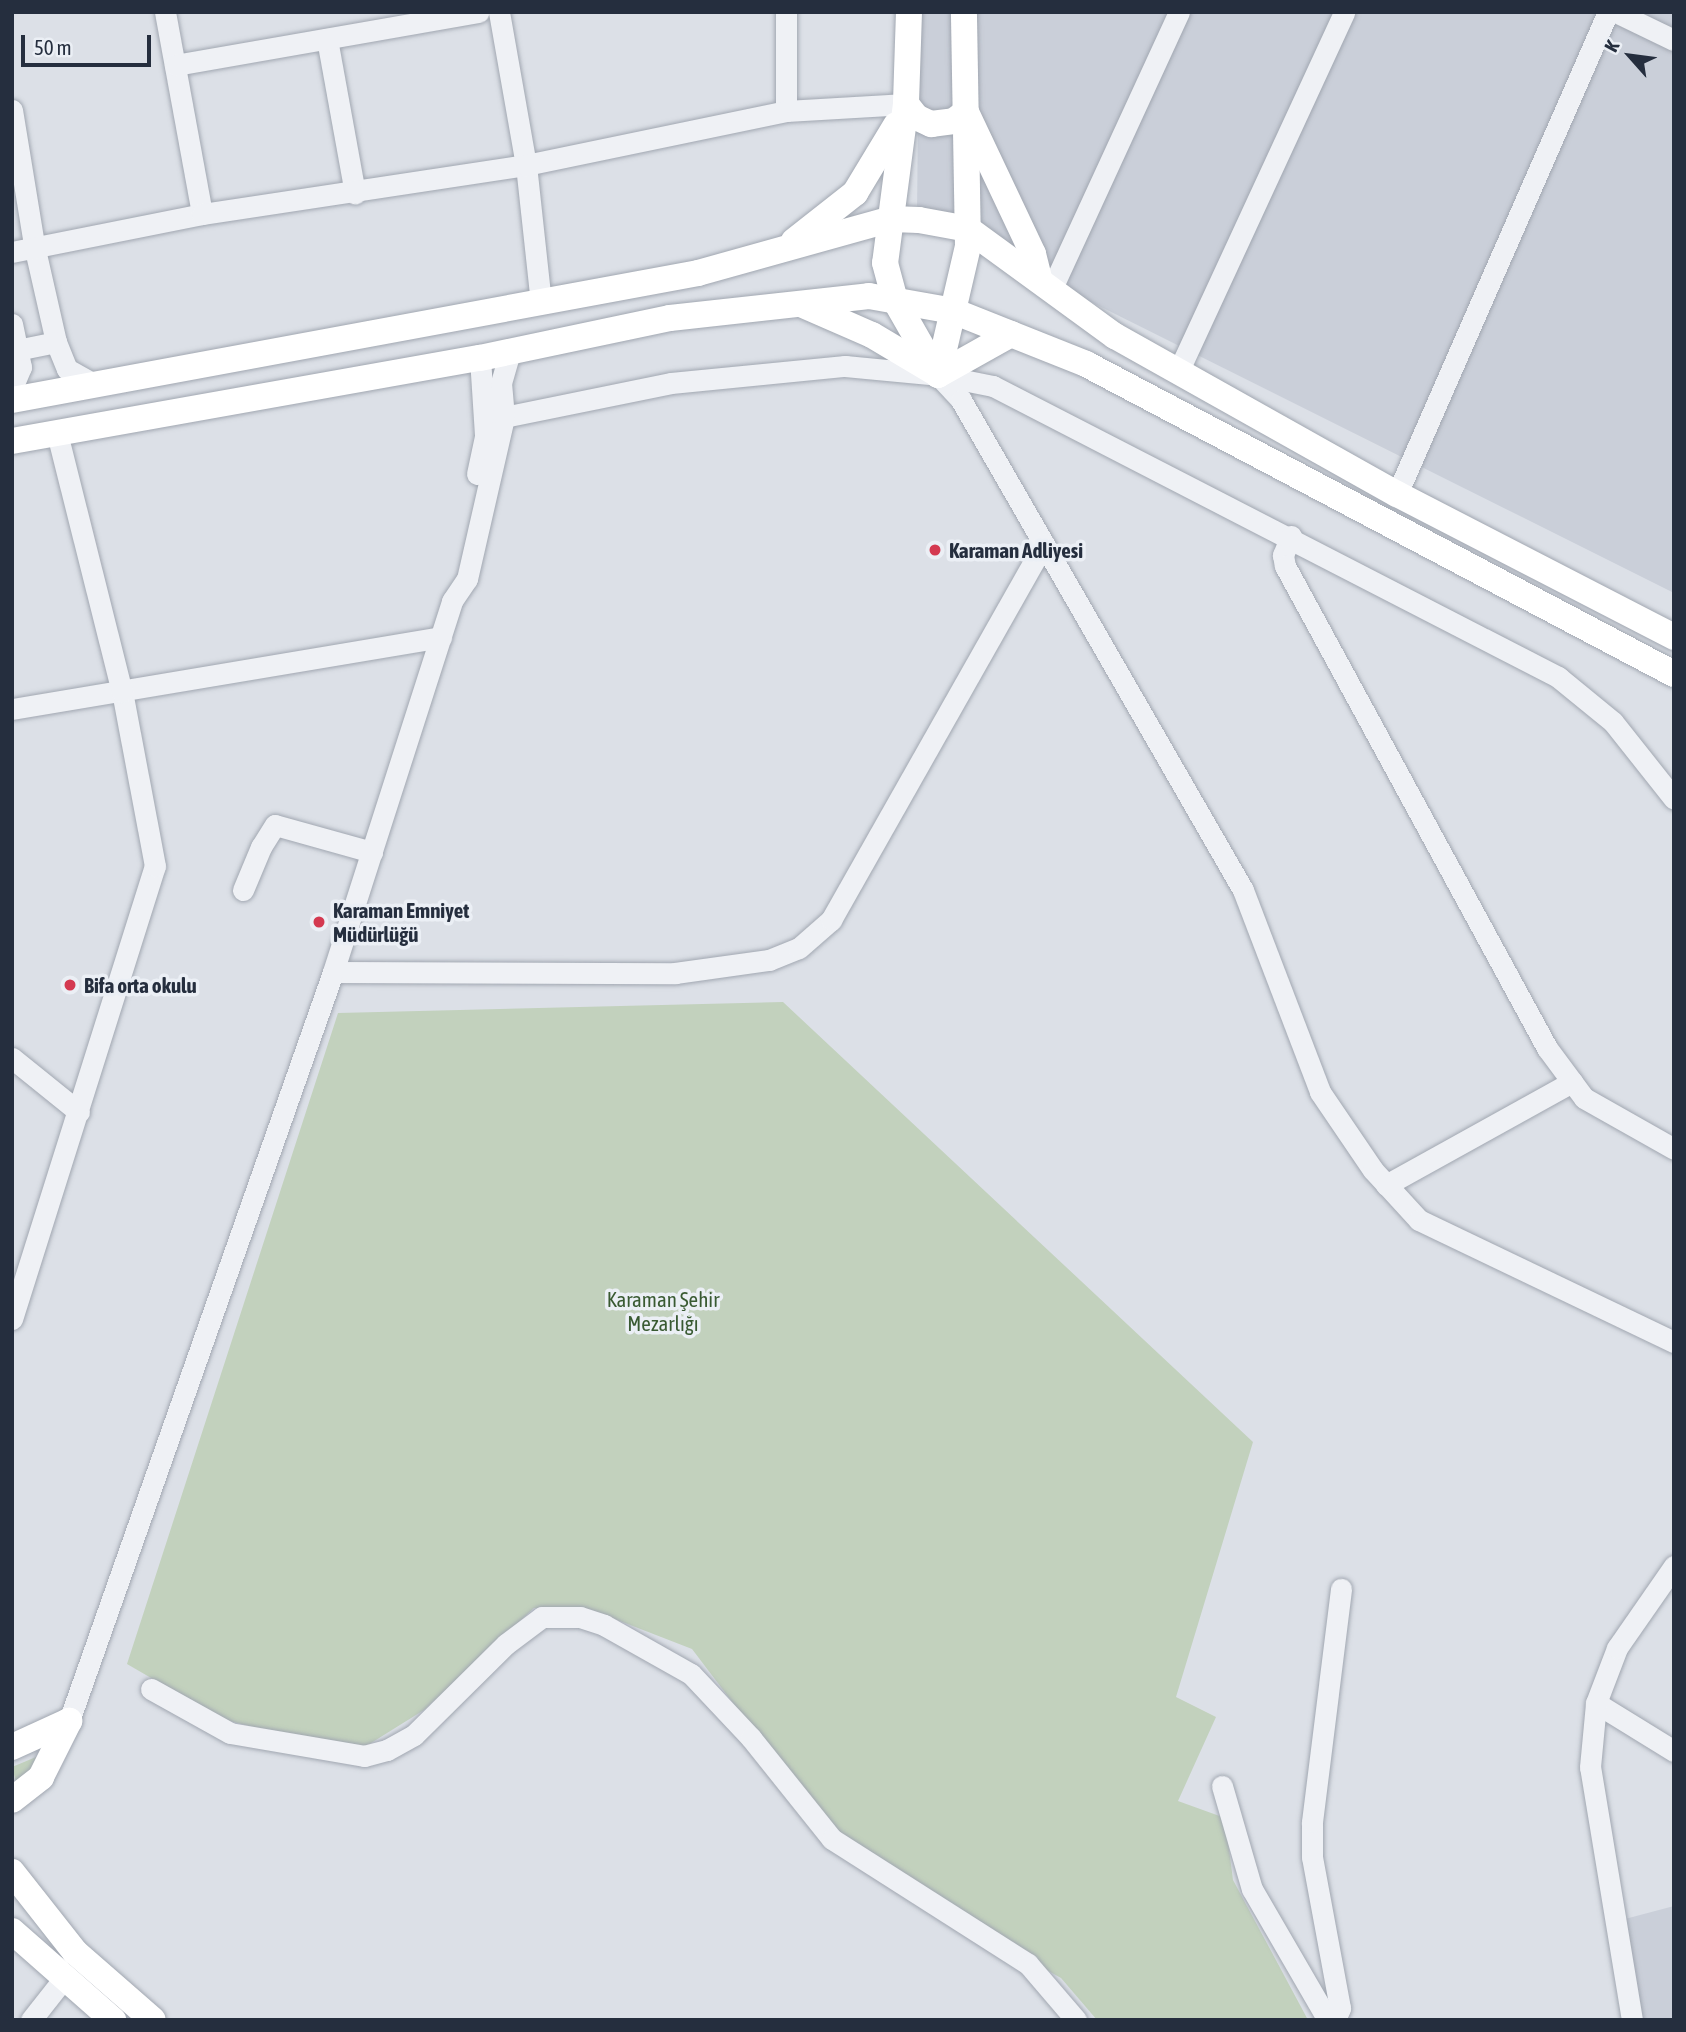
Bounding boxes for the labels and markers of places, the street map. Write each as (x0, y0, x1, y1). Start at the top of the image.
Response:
place label: Karaman Adliyesi (949, 537, 1083, 563)
marker: Karaman Adliyesi (927, 542, 943, 558)
place label: Karaman Emniyet Müdürlüğü (333, 897, 469, 947)
marker: Karaman Emniyet Müdürlüğü (311, 914, 327, 930)
place label: Bifa orta okulu (84, 972, 197, 998)
marker: Bifa orta okulu (62, 977, 78, 993)

